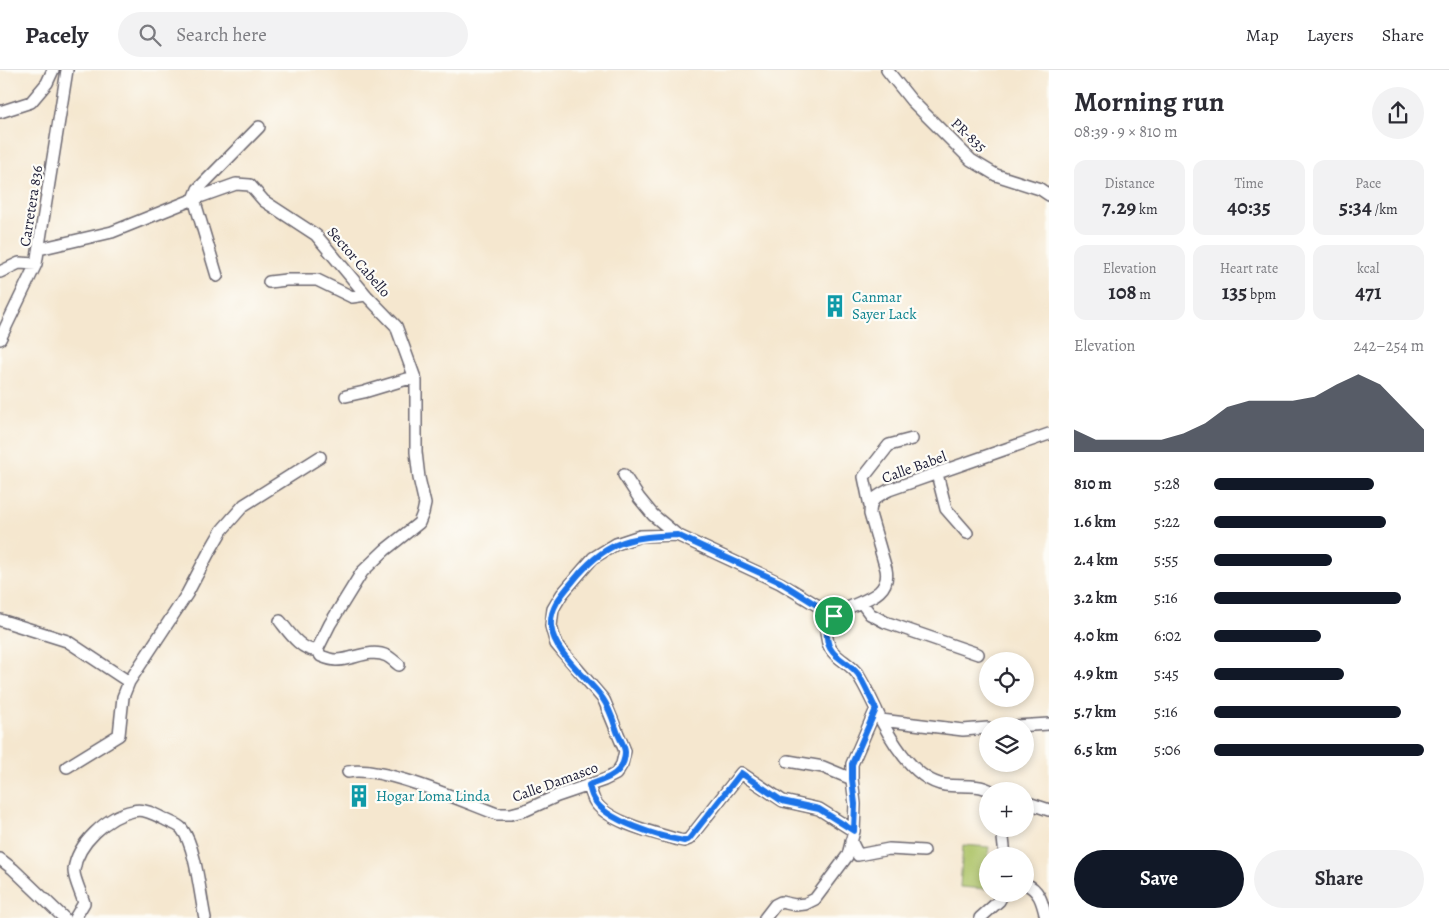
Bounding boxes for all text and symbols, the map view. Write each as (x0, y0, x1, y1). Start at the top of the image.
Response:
search box (118, 12, 468, 57)
text: Pacely (25, 19, 88, 51)
icon: search (136, 21, 164, 49)
text: Search here (176, 22, 267, 48)
text: Map (1246, 23, 1279, 47)
text: Layers (1307, 23, 1354, 47)
text: Share (1382, 23, 1424, 47)
text: Morning run (1074, 83, 1224, 121)
button: share (1372, 87, 1424, 139)
street label: PR-835 (947, 113, 991, 157)
text: 08:39 · 9 × 810 m (1074, 121, 1178, 143)
street label: Carretera 836 (15, 164, 47, 248)
text: Distance (1105, 174, 1155, 193)
text: Time (1234, 174, 1264, 193)
text: Pace (1355, 174, 1381, 193)
text: 7.29 (1102, 193, 1136, 221)
text: 40:35 (1227, 193, 1271, 221)
text: 5:34 (1339, 193, 1372, 221)
text: km (1136, 200, 1158, 219)
text: /km (1372, 200, 1398, 219)
street label: Sector Cabello (323, 222, 395, 302)
text: Elevation (1103, 259, 1157, 278)
text: Heart rate (1220, 259, 1278, 278)
text: kcal (1357, 259, 1380, 278)
text: 108 (1108, 278, 1137, 306)
text: 135 (1222, 278, 1247, 306)
text: 471 (1355, 278, 1382, 306)
text: m (1137, 285, 1151, 304)
text: bpm (1247, 285, 1276, 304)
place label: Canmar Sayer Lack (852, 287, 917, 324)
building icon: Canmar Sayer Lack (822, 293, 848, 319)
text: Elevation (1074, 335, 1135, 357)
text: 242–254 m (1354, 335, 1424, 357)
street label: Calle Babel (879, 446, 949, 488)
text: 810 m (1074, 473, 1112, 495)
text: 5:28 (1154, 473, 1180, 495)
text: 1.6 km (1074, 511, 1116, 533)
text: 5:22 (1154, 511, 1180, 533)
text: 2.4 km (1074, 549, 1118, 571)
text: 5:55 (1154, 549, 1178, 571)
text: 3.2 km (1074, 587, 1117, 609)
text: 5:16 (1154, 587, 1178, 609)
pin (813, 595, 855, 637)
icon: arrive (820, 602, 848, 630)
text: 4.0 km (1074, 625, 1118, 647)
text: 6:02 (1154, 625, 1181, 647)
map controls (979, 652, 1034, 902)
button: locate (979, 652, 1034, 707)
text: 4.9 km (1074, 663, 1118, 685)
text: 5:45 (1154, 663, 1179, 685)
text: 5.7 km (1074, 701, 1117, 723)
text: 5:16 (1154, 701, 1178, 723)
button: layers (979, 717, 1034, 772)
text: 6.5 km (1074, 739, 1117, 761)
text: 5:06 (1154, 739, 1181, 761)
street label: Calle Damasco (509, 757, 601, 807)
button: + (979, 782, 1034, 837)
building icon: Hogar Loma Linda (346, 783, 372, 809)
place label: Hogar Loma Linda (376, 786, 490, 806)
button: − (979, 847, 1034, 902)
button: Save (1074, 850, 1244, 908)
button: Share (1254, 850, 1424, 908)

